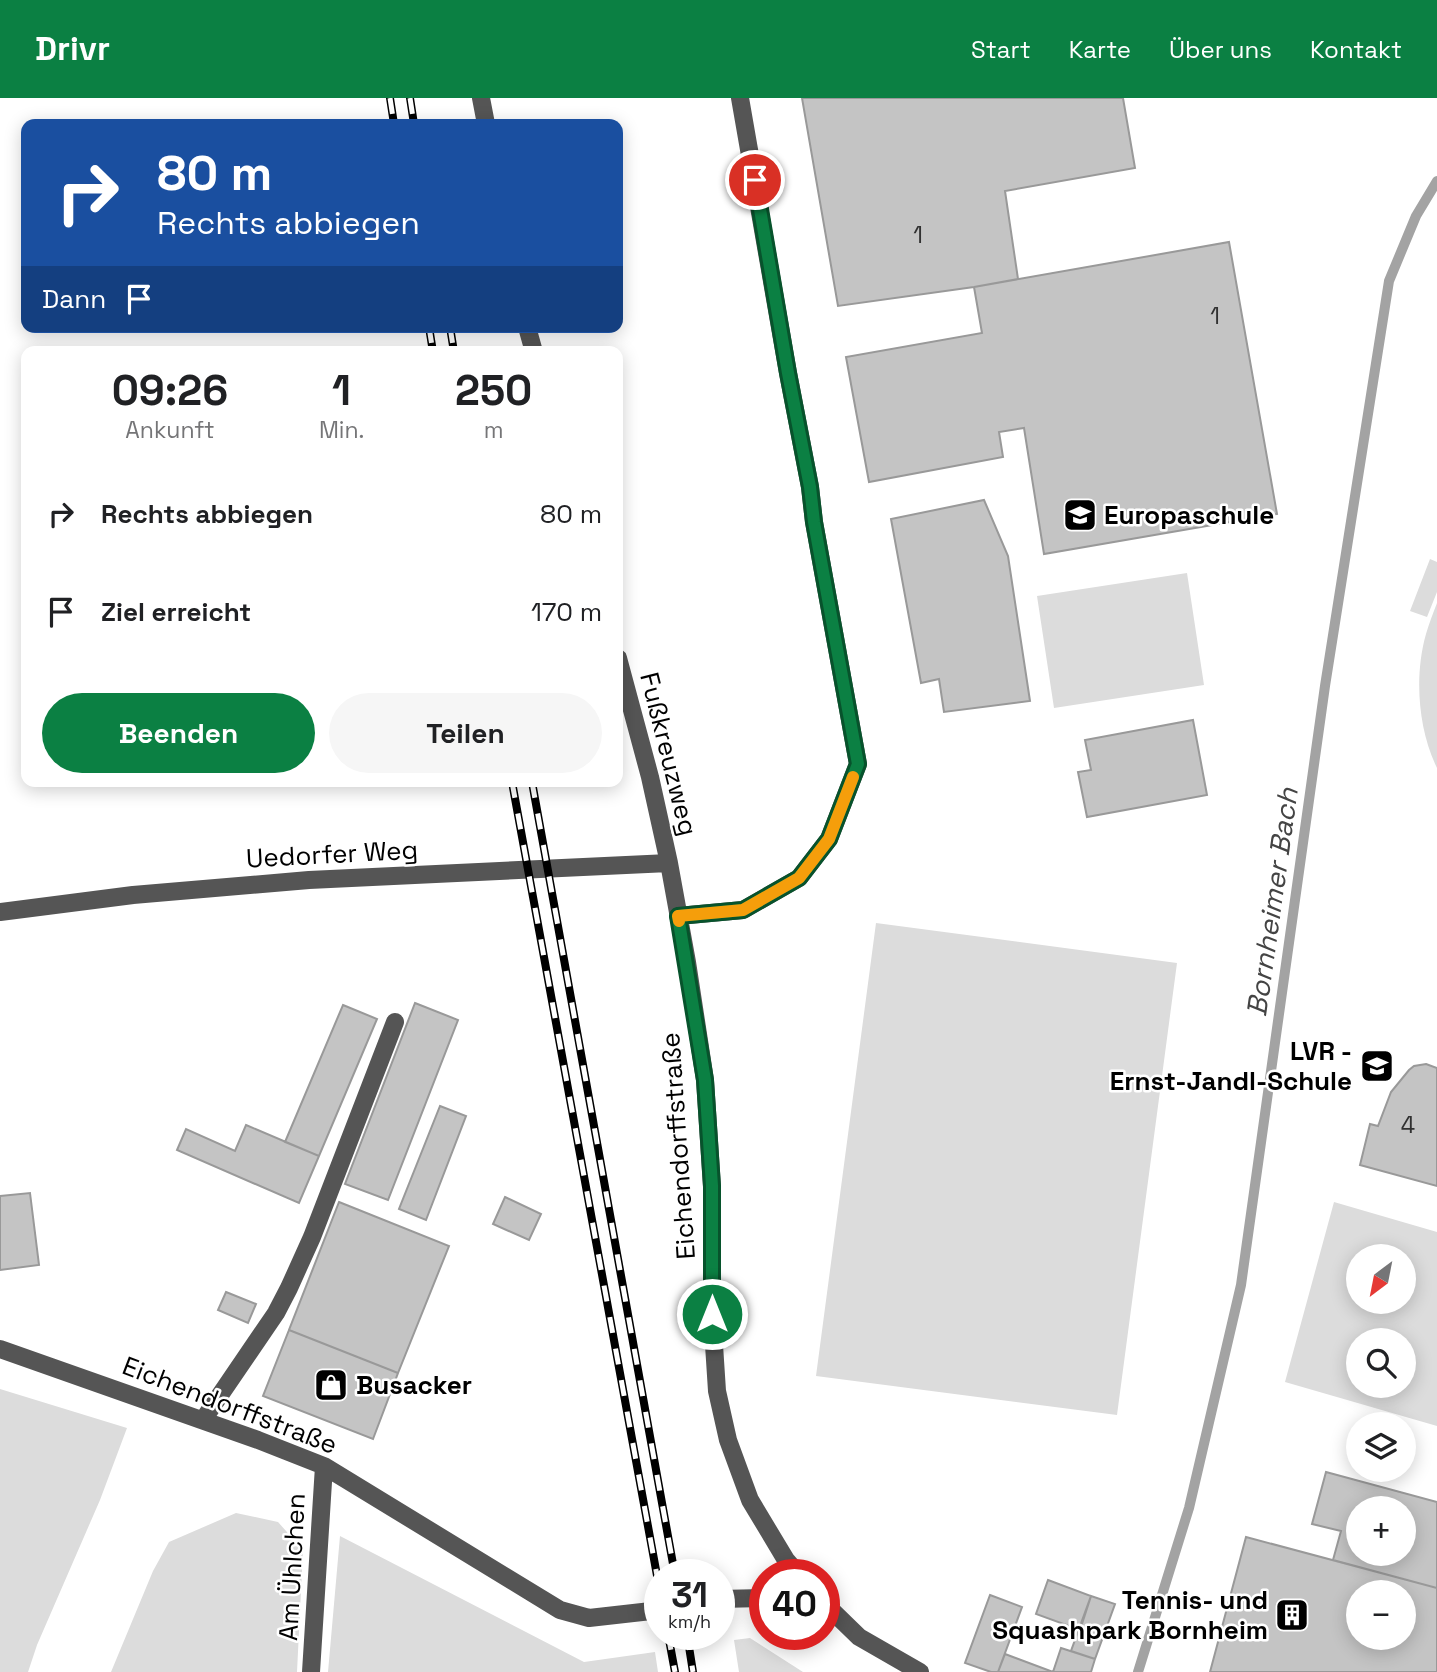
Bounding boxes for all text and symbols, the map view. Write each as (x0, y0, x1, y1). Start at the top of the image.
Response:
text: Drivr (35, 28, 110, 70)
text: Start (971, 34, 1031, 65)
text: Karte (1069, 34, 1131, 65)
text: Über uns (1169, 34, 1272, 65)
text: Kontakt (1310, 34, 1402, 65)
text: 80 m (157, 142, 272, 204)
icon: right (42, 147, 133, 238)
pin (725, 150, 785, 210)
icon: arrive (736, 161, 774, 199)
text: Rechts abbiegen (157, 203, 420, 243)
house number: 1 (913, 220, 923, 250)
icon: arrive (120, 280, 158, 318)
text: Dann (42, 282, 106, 316)
house number: 1 (1210, 301, 1220, 331)
text: 09:26 (112, 364, 228, 417)
text: 1 (332, 364, 351, 417)
text: 250 (455, 364, 532, 417)
text: Ankunft (125, 415, 215, 445)
text: Min. (319, 415, 364, 445)
text: m (484, 415, 504, 445)
icon: right (42, 495, 80, 533)
school or university icon: Europaschule (1061, 496, 1099, 534)
text: Rechts abbiegen (101, 497, 313, 531)
text: 80 m (540, 497, 602, 531)
place label: Europaschule (1104, 498, 1274, 532)
icon: arrive (42, 593, 80, 631)
text: Ziel erreicht (101, 595, 251, 629)
text: 170 m (531, 595, 602, 629)
street label: Fußkreuzweg (632, 669, 706, 839)
button: Beenden (42, 693, 315, 773)
button: Teilen (329, 693, 602, 773)
water label: Bornheimer Bach (1238, 784, 1306, 1019)
street label: Uedorfer Weg (245, 833, 419, 875)
street label: Eichendorffstraße (653, 1031, 703, 1261)
place label: LVR - Ernst-Jandl-Schule (1110, 1034, 1352, 1098)
school or university icon: LVR - Ernst-Jandl-Schule (1358, 1047, 1396, 1085)
house number: 4 (1401, 1110, 1415, 1140)
north arrow (1346, 1244, 1416, 1314)
map controls (1346, 1244, 1416, 1650)
position arrow (675, 1277, 749, 1351)
button: search (1346, 1328, 1416, 1398)
street label: Eichendorffstraße (118, 1348, 342, 1462)
shop icon: Busacker (312, 1366, 350, 1404)
place label: Busacker (356, 1368, 472, 1402)
button: layers (1346, 1412, 1416, 1482)
street label: Am Ühlchen (271, 1492, 313, 1642)
button: + (1346, 1496, 1416, 1566)
speed limit sign: 40 (749, 1559, 840, 1650)
text: 31 (671, 1573, 708, 1617)
button: − (1346, 1580, 1416, 1650)
place label: Tennis- und Squashpark Bornheim (992, 1583, 1268, 1647)
building icon: Tennis- und Squashpark Bornheim (1273, 1596, 1311, 1634)
text: km/h (668, 1610, 711, 1633)

